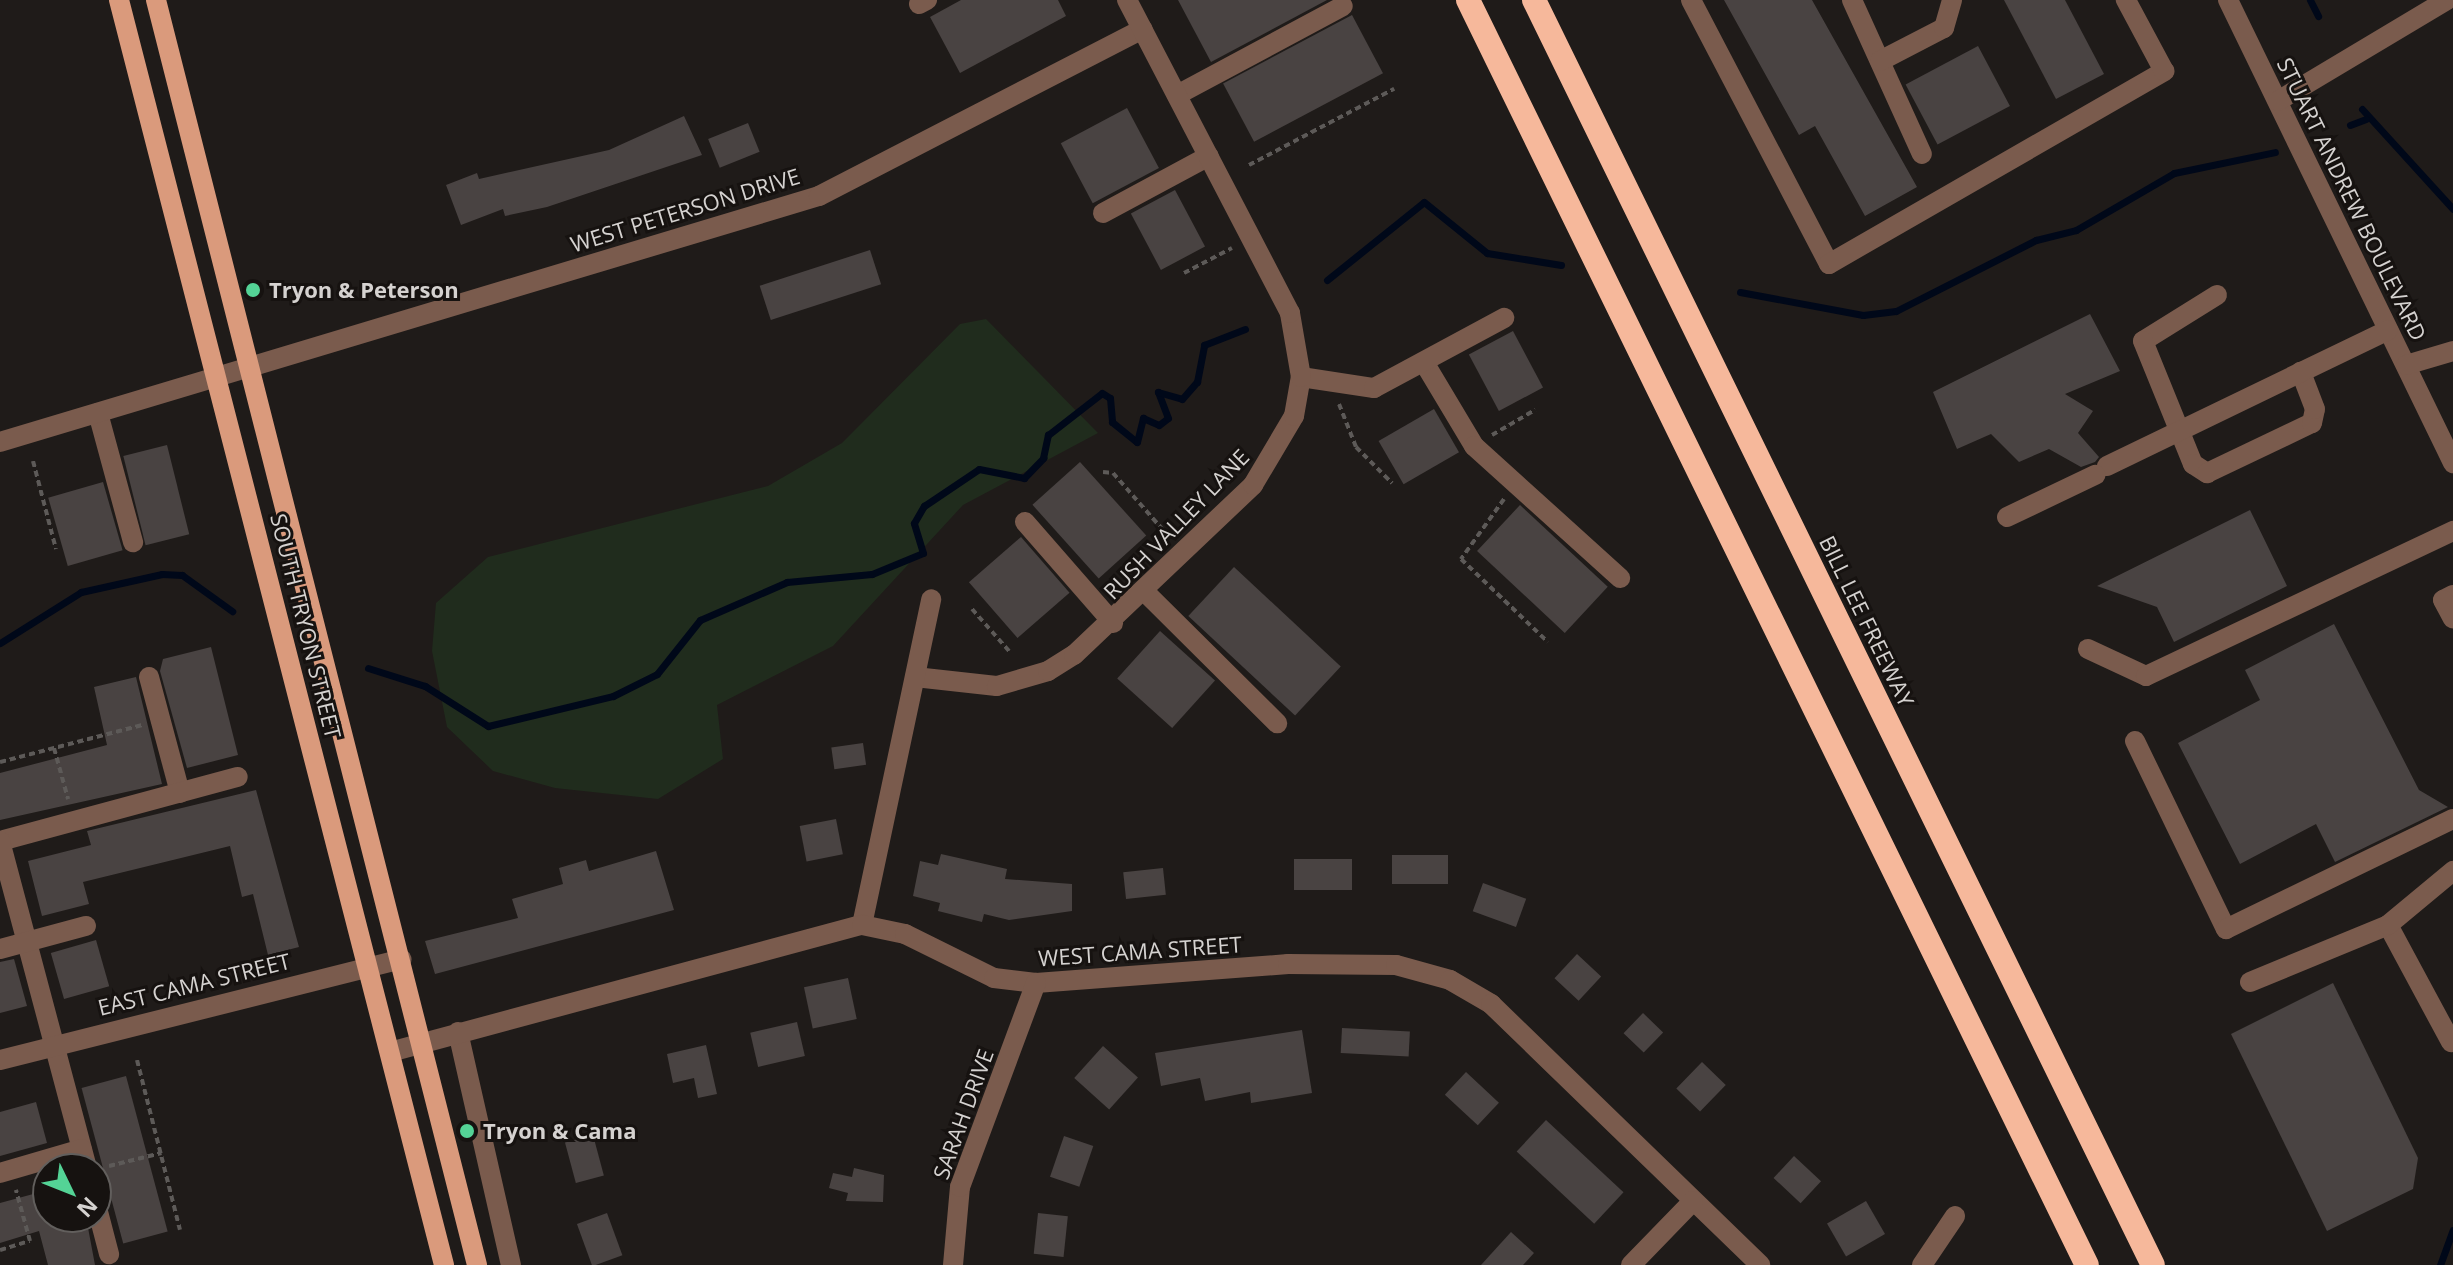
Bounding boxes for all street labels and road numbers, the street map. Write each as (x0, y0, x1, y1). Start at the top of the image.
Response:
street label: STUART ANDREW BOULEVARD (2272, 53, 2432, 345)
street label: WEST PETERSON DRIVE (567, 163, 803, 257)
street label: RUSH VALLEY LANE (1098, 444, 1254, 604)
street label: SOUTH TRYON STREET (265, 511, 347, 741)
street label: BILL LEE FREEWAY (1814, 531, 1920, 711)
street label: WEST CAMA STREET (1037, 931, 1243, 971)
street label: EAST CAMA STREET (95, 947, 293, 1021)
street label: SARAH DRIVE (927, 1045, 999, 1183)

